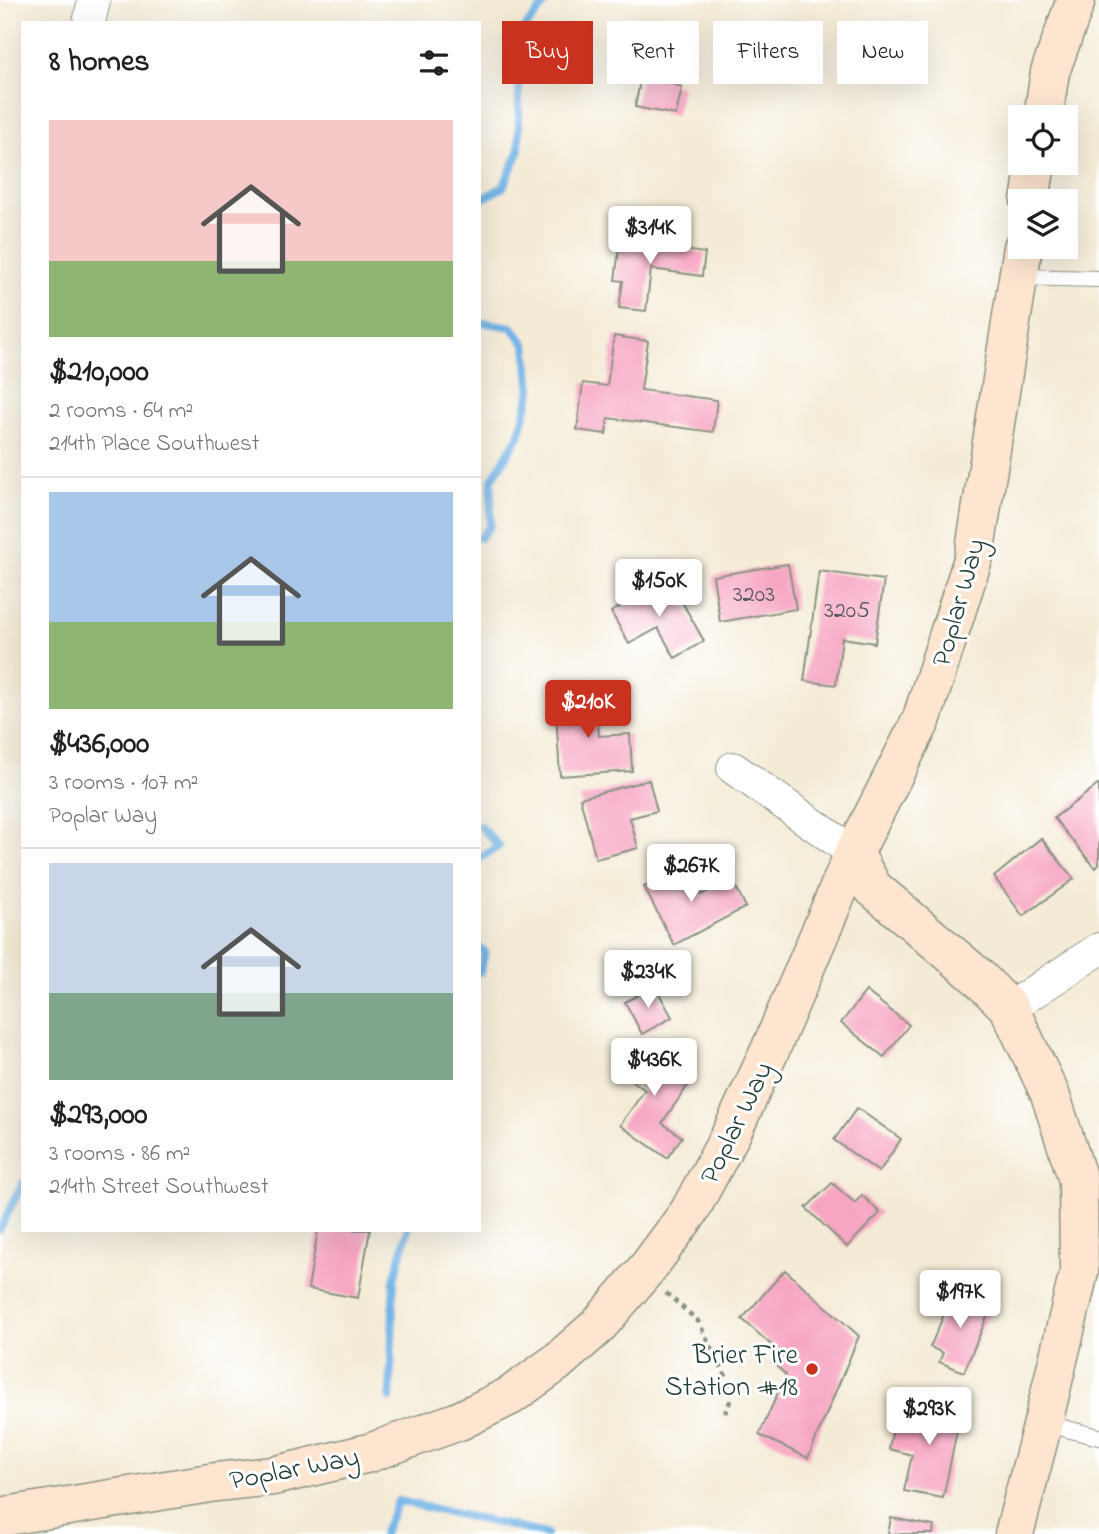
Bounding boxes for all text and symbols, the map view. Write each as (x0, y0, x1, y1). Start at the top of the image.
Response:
chip: Buy (502, 21, 593, 84)
chip: Rent (607, 21, 699, 84)
chip: Filters (713, 21, 823, 84)
chip: New (837, 21, 928, 84)
text: 8 homes (49, 41, 150, 85)
icon: filters (415, 44, 453, 82)
map controls (1008, 105, 1078, 259)
button: locate (1008, 105, 1078, 175)
icon: home (188, 166, 314, 292)
button: layers (1008, 189, 1078, 259)
pin: $314K (601, 206, 699, 266)
text: $314K (624, 212, 676, 245)
text: $210,000 (49, 351, 149, 395)
text: 2 rooms · 64 m² (49, 395, 193, 428)
text: 214th Place Southwest (49, 428, 259, 461)
street label: Poplar Way (923, 534, 998, 672)
icon: home (188, 538, 314, 664)
pin: $150K (610, 560, 708, 619)
text: $150K (631, 565, 687, 598)
house number: 3203 (733, 578, 775, 613)
house number: 3205 (824, 594, 870, 629)
pin: $210K (539, 680, 637, 740)
text: $210K (561, 686, 615, 719)
text: $436,000 (49, 723, 149, 767)
text: 3 rooms · 107 m² (49, 767, 198, 800)
text: Poplar Way (49, 800, 157, 833)
pin: $267K (642, 844, 740, 904)
text: $267K (663, 850, 719, 883)
icon: home (188, 909, 314, 1035)
pin: $234K (599, 950, 697, 1010)
text: $234K (620, 956, 676, 989)
pin: $436K (605, 1038, 703, 1098)
text: $436K (627, 1044, 681, 1077)
street label: Poplar Way (691, 1056, 785, 1192)
text: $293,000 (49, 1094, 148, 1138)
text: 3 rooms · 86 m² (49, 1138, 190, 1171)
text: 214th Street Southwest (49, 1171, 269, 1204)
pin: $197K (911, 1270, 1009, 1330)
text: $197K (936, 1276, 984, 1309)
place label: Brier Fire Station #18 (665, 1336, 798, 1409)
marker: Brier Fire Station #18 (804, 1361, 820, 1377)
pin: $293K (880, 1388, 978, 1447)
text: $293K (903, 1393, 955, 1426)
street label: Poplar Way (226, 1438, 363, 1503)

